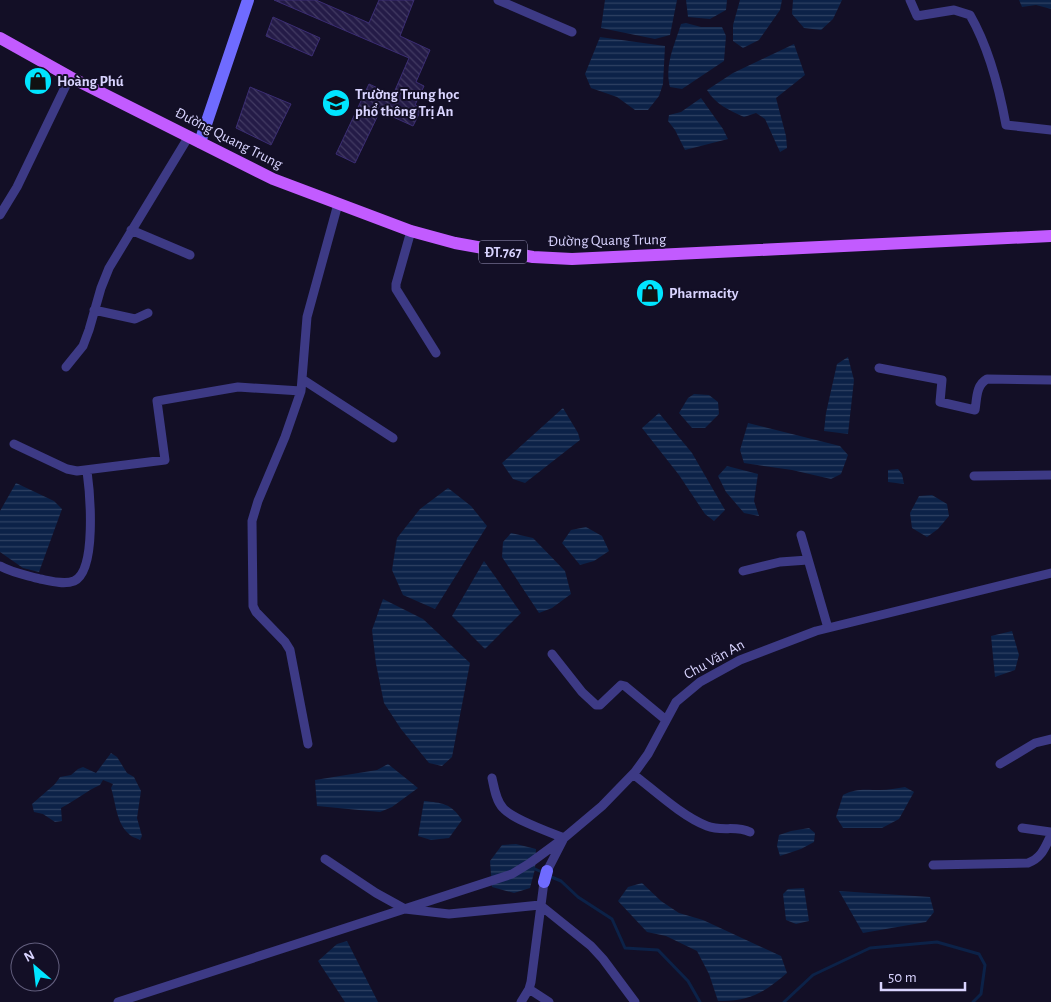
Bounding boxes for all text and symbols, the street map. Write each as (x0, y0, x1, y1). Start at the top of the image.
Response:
shop icon: Hoàng Phú (23, 66, 53, 96)
place label: Hoàng Phú (57, 74, 124, 89)
place label: Trường Trung học phổ thông Trị An (355, 87, 459, 119)
school or university icon: Trường Trung học phổ thông Trị An (321, 88, 351, 118)
street label: Đường Quang Trung (173, 105, 285, 172)
street label: Đường Quang Trung (548, 232, 667, 249)
road number: ĐT.767 (479, 240, 527, 264)
shop icon: Pharmacity (635, 278, 665, 308)
place label: Pharmacity (669, 286, 739, 301)
street label: Chu Văn An (681, 637, 747, 682)
north arrow (10, 942, 60, 992)
text: N (22, 948, 37, 965)
scale bar (881, 960, 965, 992)
text: 50 m (888, 970, 917, 985)

